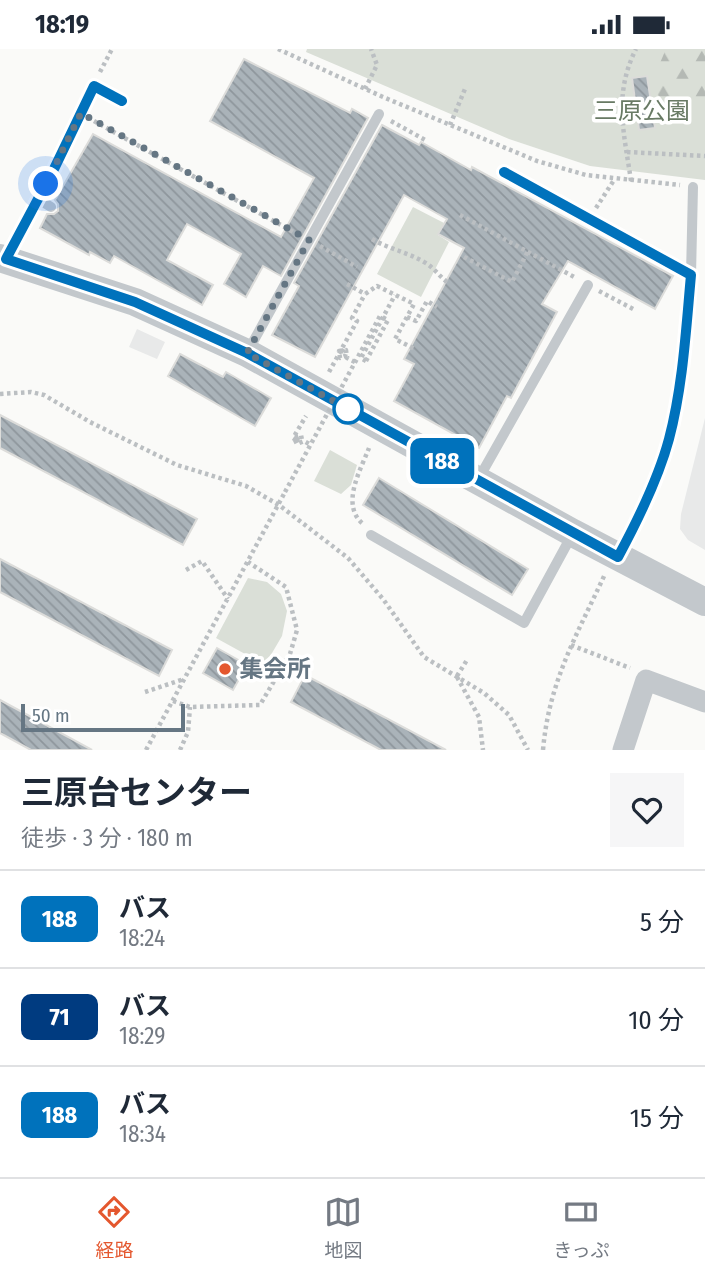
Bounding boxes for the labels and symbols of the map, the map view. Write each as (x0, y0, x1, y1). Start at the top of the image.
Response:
park label: 三原公園 (594, 97, 690, 125)
your location (28, 166, 63, 201)
unlabelled marker (333, 394, 363, 424)
line badge: 188 (402, 438, 482, 484)
place label: 集会所 (239, 655, 311, 683)
marker: 集会所 (217, 661, 233, 677)
scale bar (21, 701, 186, 733)

